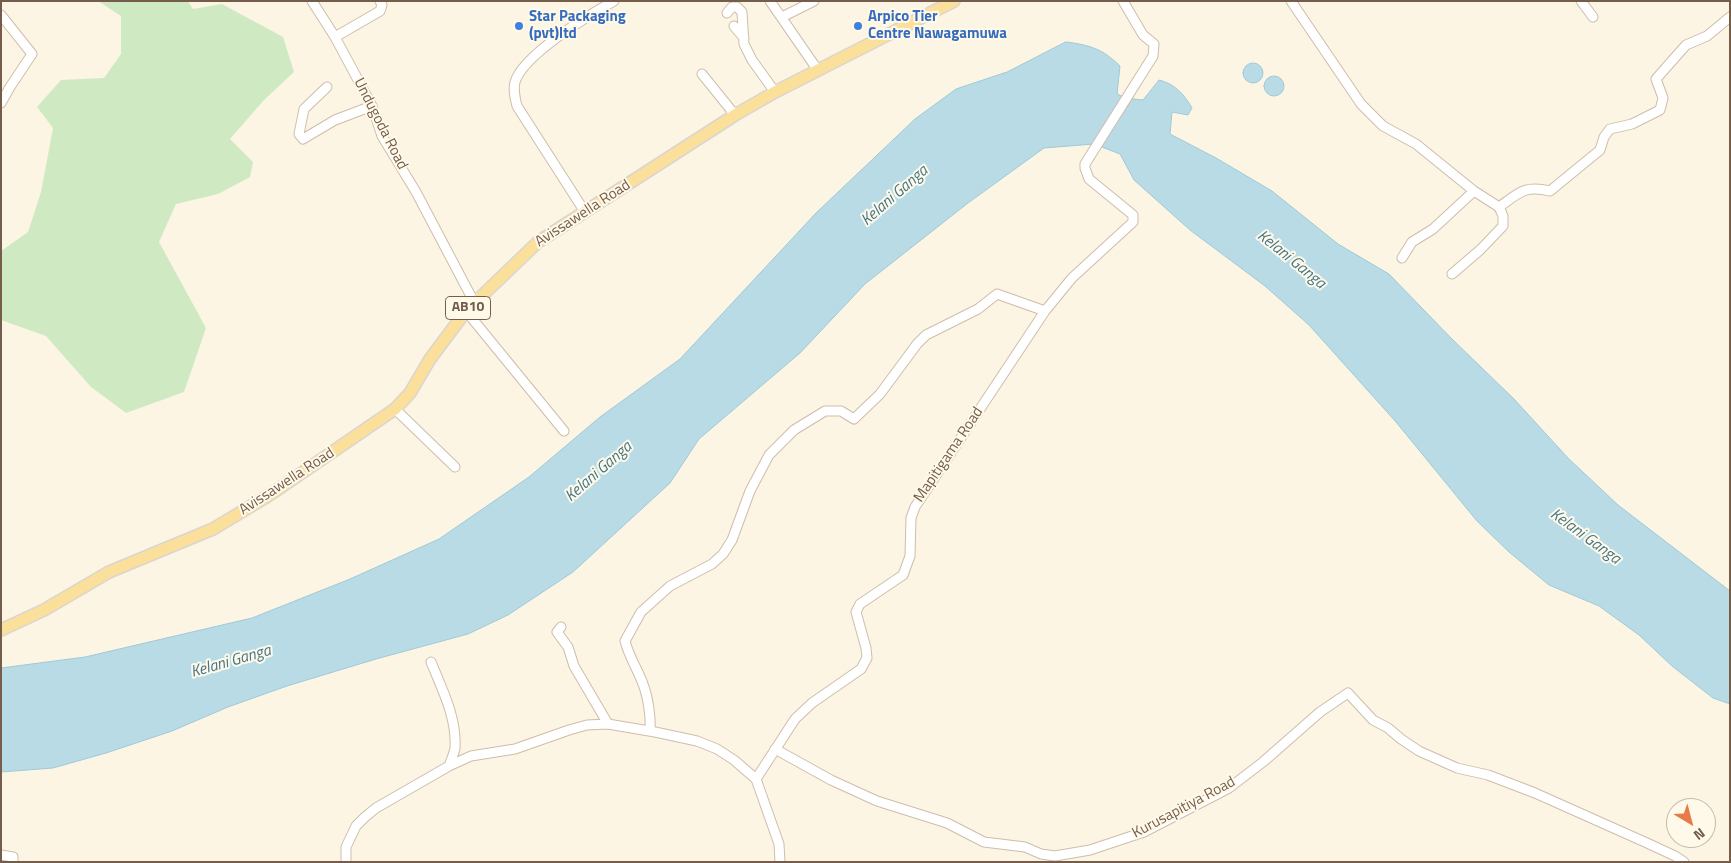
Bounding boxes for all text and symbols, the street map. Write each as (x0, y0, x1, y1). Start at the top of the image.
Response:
place label: Star Packaging (pvt)ltd (529, 8, 626, 43)
place label: Arpico Tier Centre Nawagamuwa (868, 8, 1007, 43)
marker: Star Packaging (pvt)ltd (513, 20, 525, 32)
marker: Arpico Tier Centre Nawagamuwa (852, 20, 864, 32)
street label: Undugoda Road (349, 75, 411, 173)
water label: Kelani Ganga (858, 162, 932, 230)
street label: Avissawella Road (532, 177, 634, 251)
water label: Kelani Ganga (1253, 227, 1329, 293)
road number: AB10 (446, 296, 490, 320)
street label: Mapitigama Road (911, 404, 987, 506)
water label: Kelani Ganga (562, 438, 636, 506)
street label: Avissawella Road (236, 445, 338, 519)
water label: Kelani Ganga (1546, 505, 1624, 569)
water label: Kelani Ganga (189, 641, 273, 683)
street label: Kurusapitiya Road (1129, 773, 1239, 843)
north arrow (1666, 798, 1716, 848)
text: N (1690, 823, 1710, 846)

